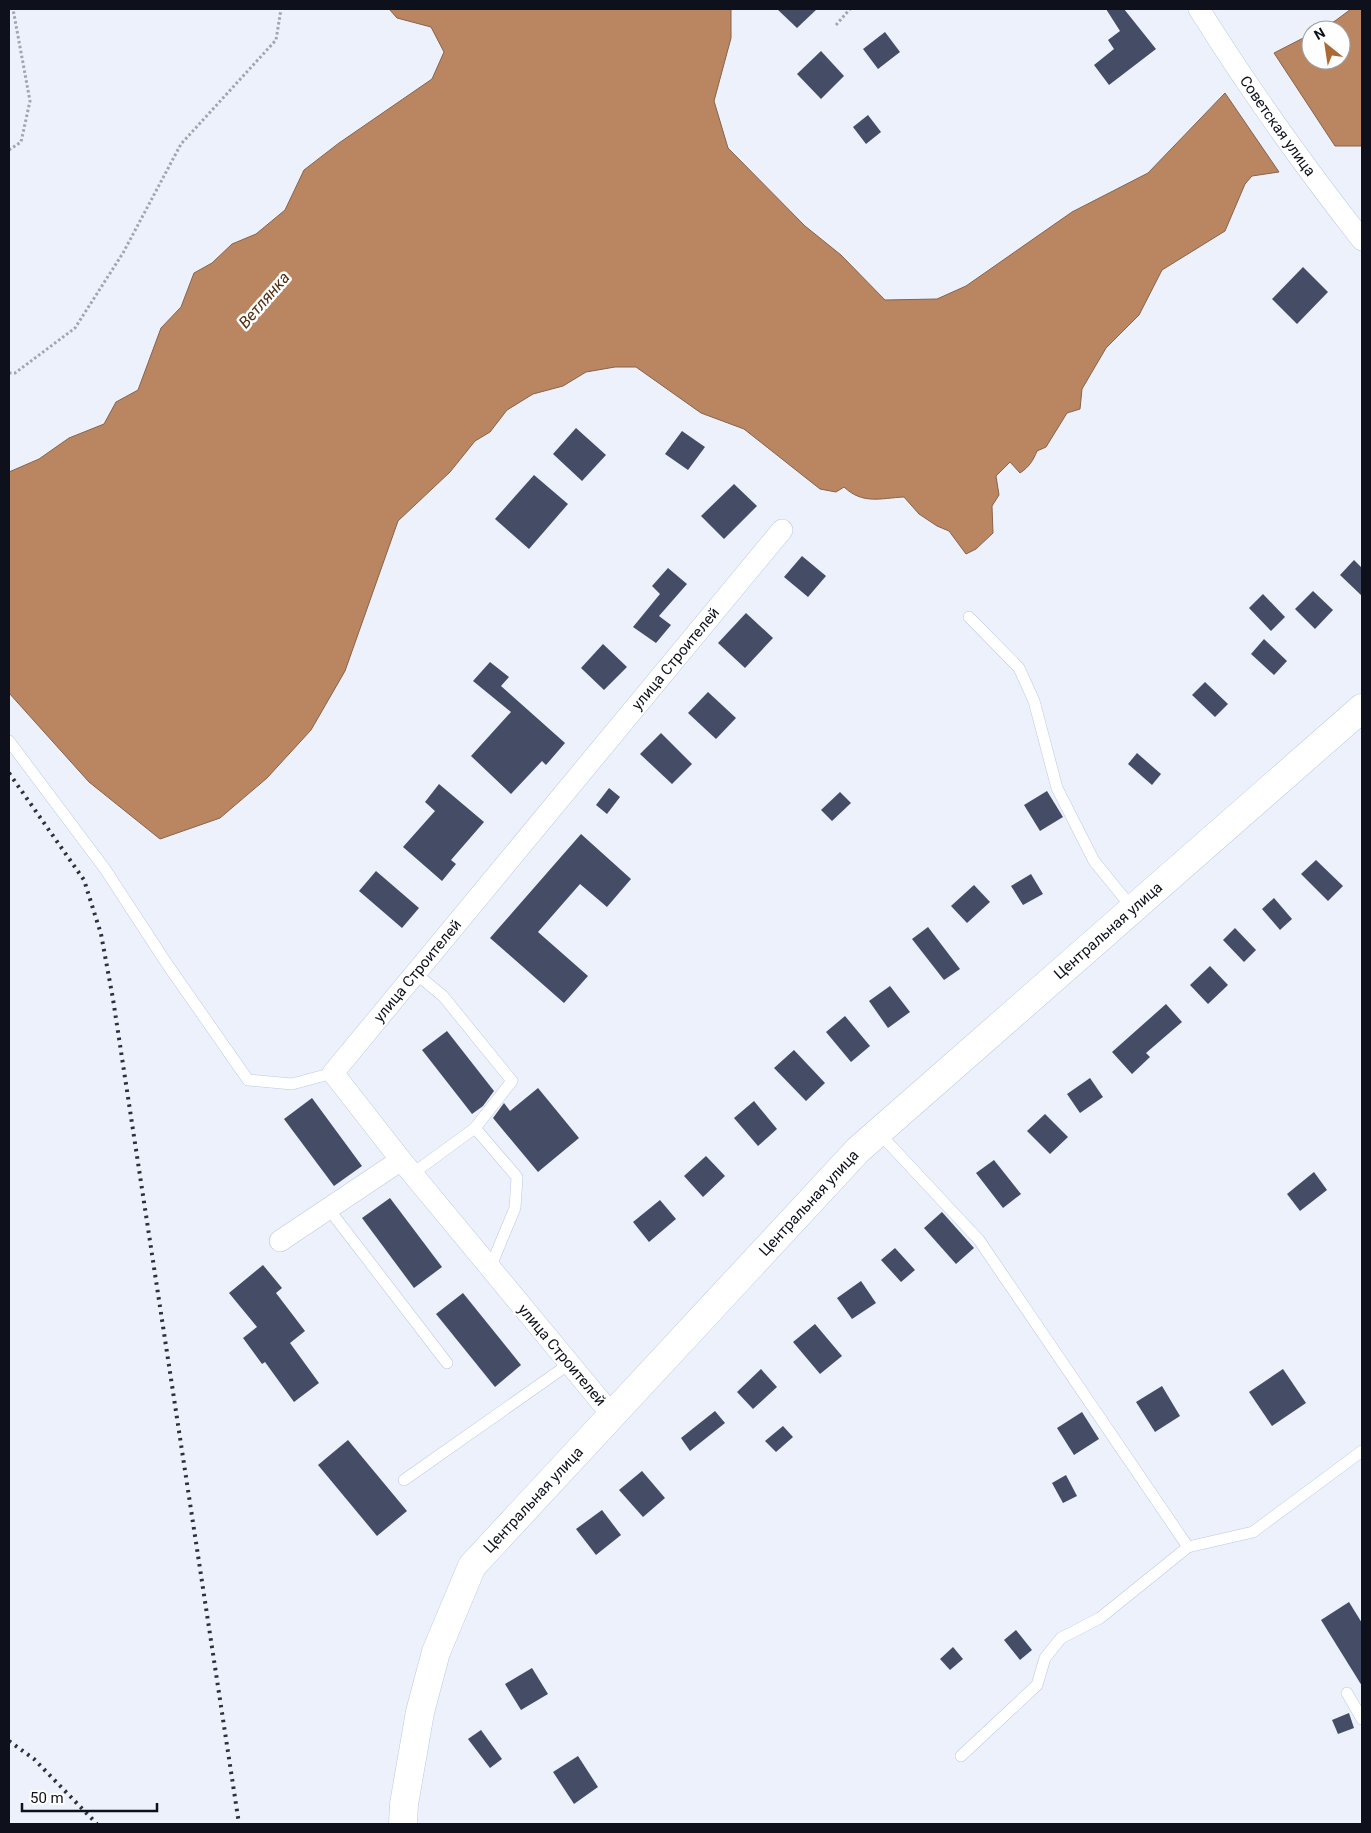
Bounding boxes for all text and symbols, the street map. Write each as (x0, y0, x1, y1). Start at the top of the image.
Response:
north arrow (1301, 20, 1351, 70)
text: N (1311, 24, 1328, 43)
street label: Советская улица (1236, 72, 1319, 180)
water label: Ветлянка (235, 268, 293, 332)
street label: улица Строителей (628, 604, 723, 714)
street label: Центральная улица (1050, 878, 1166, 983)
street label: улица Строителей (370, 916, 465, 1026)
street label: Центральная улица (755, 1146, 862, 1260)
street label: улица Строителей (514, 1300, 610, 1410)
street label: Центральная улица (480, 1443, 587, 1557)
scale bar (22, 1780, 158, 1812)
text: 50 m (30, 1789, 64, 1807)

